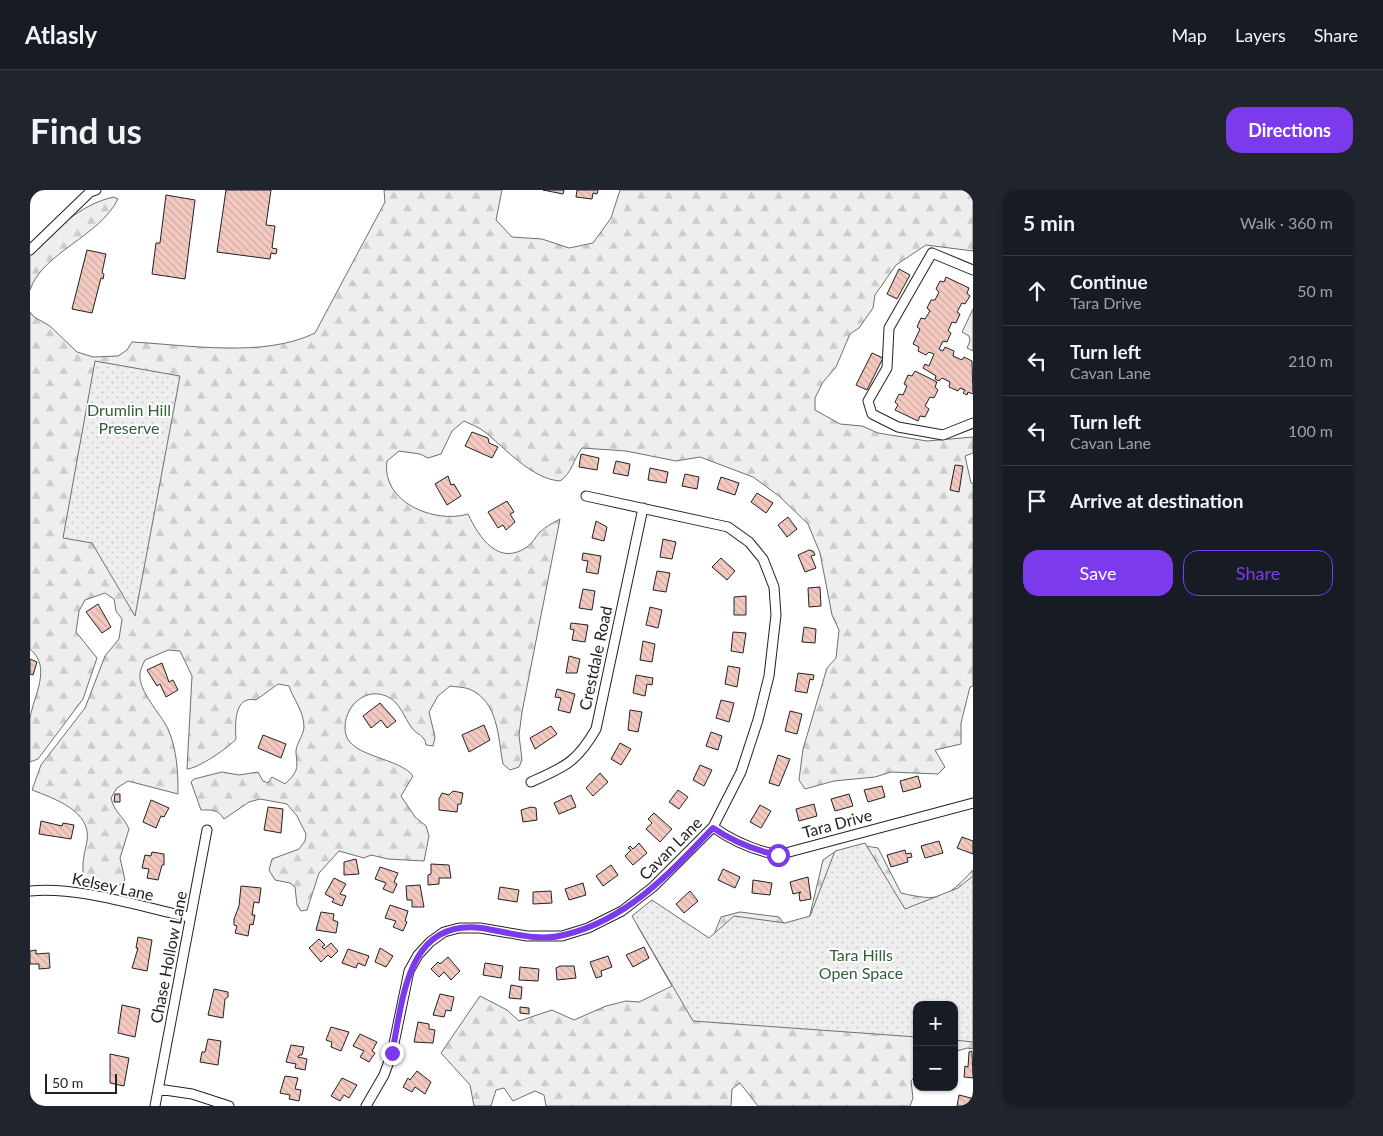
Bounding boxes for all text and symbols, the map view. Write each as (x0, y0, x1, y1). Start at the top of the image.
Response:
text: Atlasly (25, 20, 97, 49)
text: Map (1171, 24, 1207, 46)
text: Layers (1235, 24, 1286, 46)
text: Share (1314, 24, 1358, 46)
button: Directions (1226, 107, 1353, 153)
text: Find us (30, 109, 142, 151)
text: 5 min (1023, 210, 1075, 235)
text: Walk · 360 m (1240, 213, 1333, 232)
text: Continue (1070, 270, 1148, 293)
icon: ahead (1023, 277, 1051, 305)
text: 50 m (1297, 281, 1333, 300)
text: Tara Drive (1070, 293, 1141, 312)
text: Turn left (1070, 340, 1141, 363)
icon: left (1023, 347, 1051, 375)
text: 210 m (1288, 351, 1333, 370)
text: Cavan Lane (1070, 363, 1151, 382)
park label: Drumlin Hill Preserve (87, 400, 171, 437)
text: Turn left (1070, 410, 1141, 433)
icon: left (1023, 417, 1051, 445)
text: 100 m (1288, 421, 1333, 440)
text: Cavan Lane (1070, 433, 1151, 452)
icon: arrive (1023, 487, 1051, 515)
text: Arrive at destination (1070, 489, 1243, 512)
button: Save (1023, 550, 1173, 596)
button: Share (1183, 550, 1333, 596)
street label: Crestdale Road (575, 604, 615, 712)
street label: Tara Drive (800, 805, 874, 841)
street label: Cavan Lane (635, 813, 705, 883)
route start (767, 844, 790, 867)
street label: Kelsey Lane (70, 868, 156, 904)
street label: Chase Hollow Lane (146, 889, 190, 1025)
park label: Tara Hills Open Space (819, 945, 903, 982)
map controls (913, 1001, 958, 1091)
button: + (913, 1001, 958, 1046)
route end (381, 1042, 404, 1065)
button: − (913, 1046, 958, 1091)
scale bar (45, 1071, 118, 1094)
text: 50 m (52, 1074, 83, 1091)

